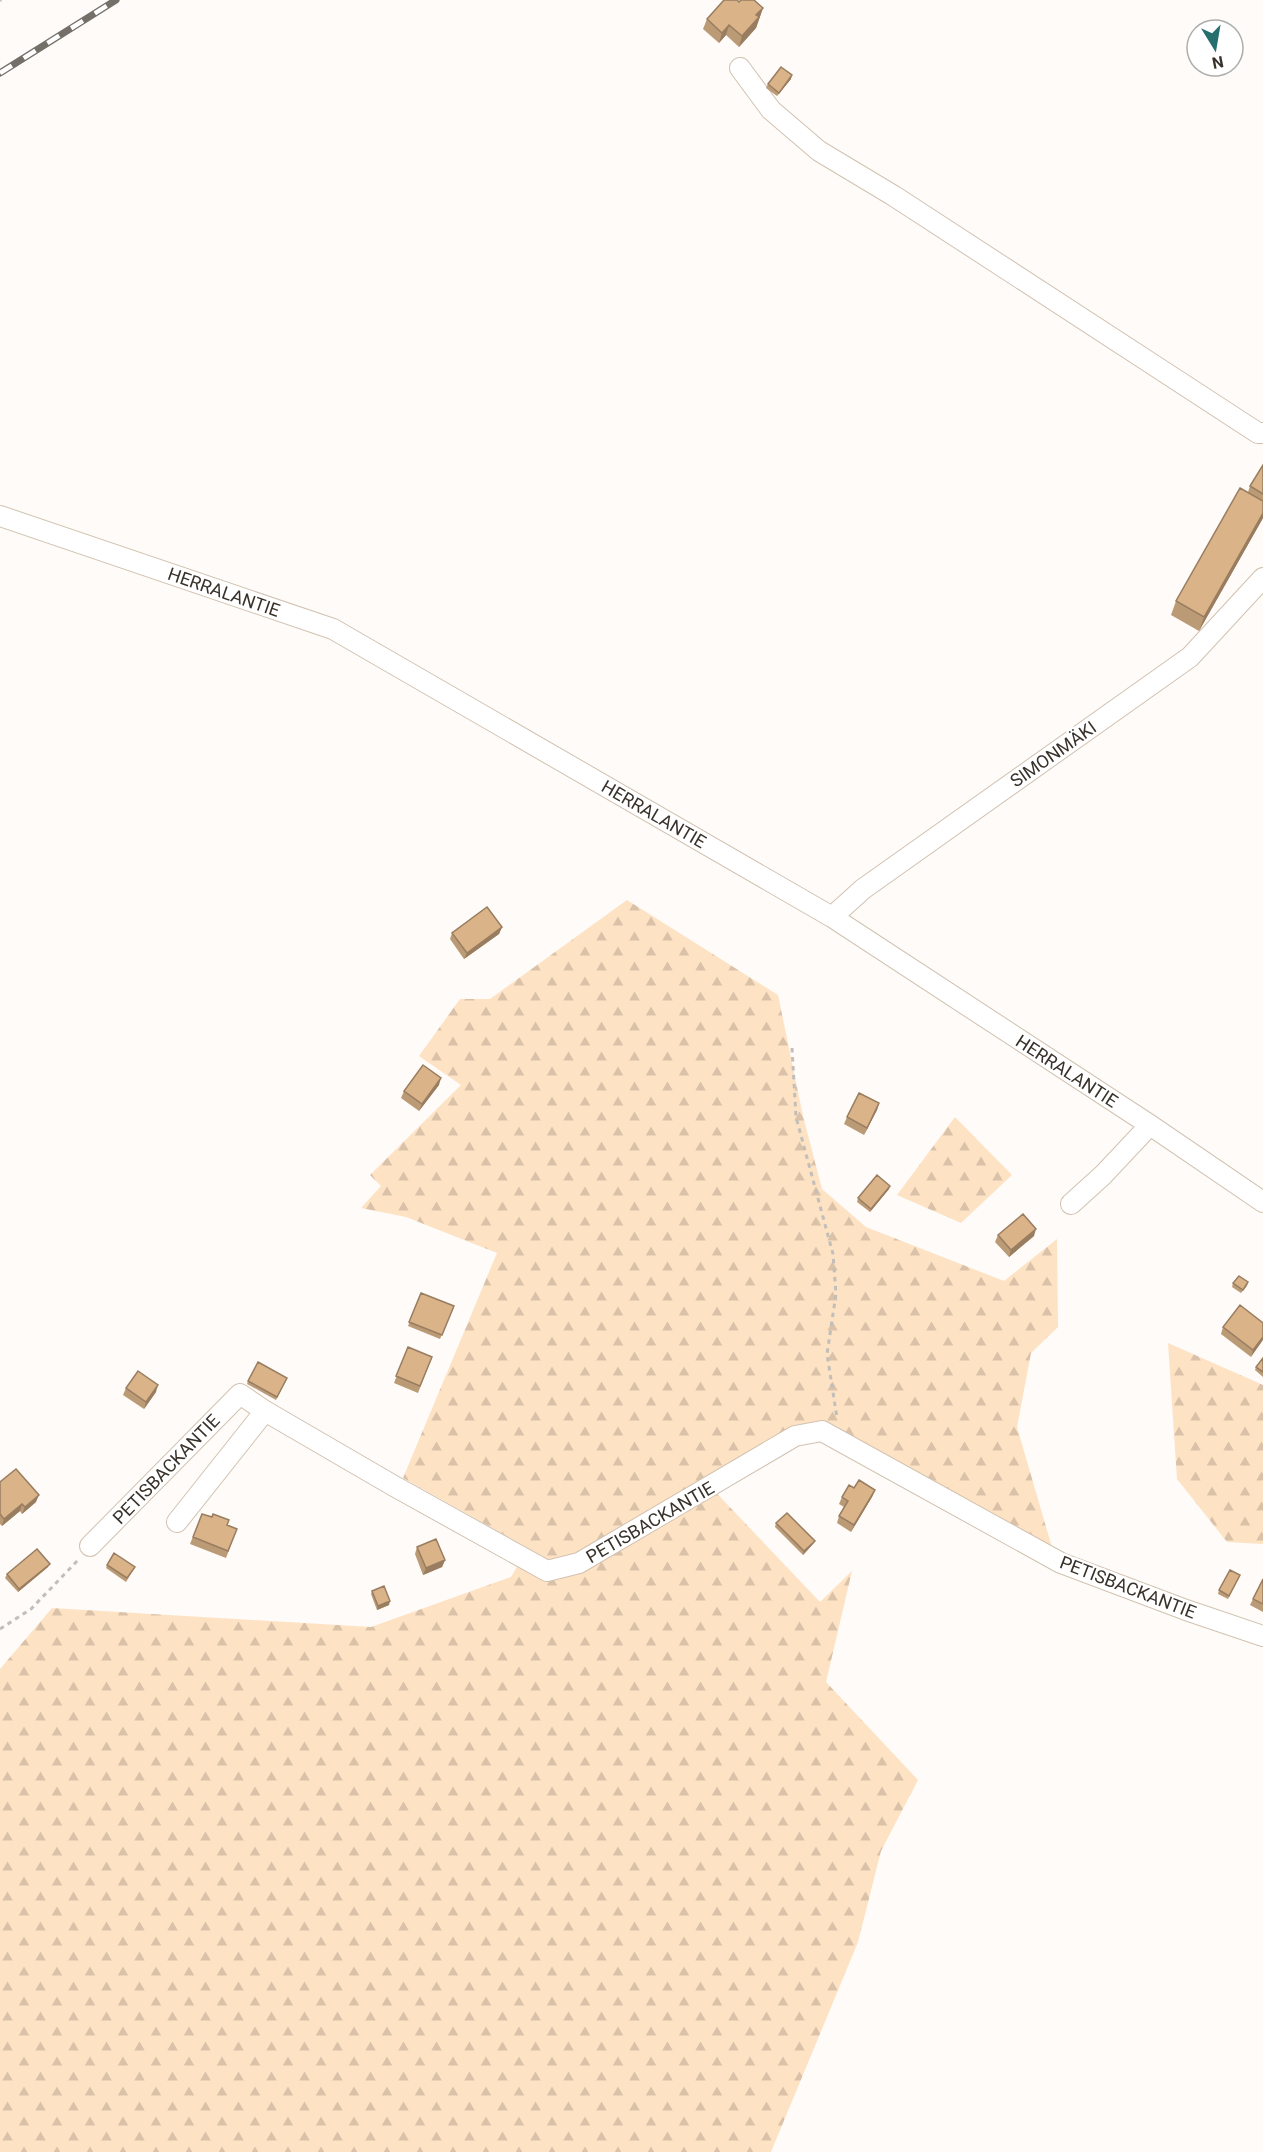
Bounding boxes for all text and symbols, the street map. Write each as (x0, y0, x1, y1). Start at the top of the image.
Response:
north arrow (1185, 18, 1245, 78)
text: N (1210, 52, 1225, 73)
street label: HERRALANTIE (165, 563, 283, 621)
street label: SIMONMÄKI (1006, 717, 1100, 791)
street label: HERRALANTIE (598, 776, 710, 852)
street label: HERRALANTIE (1012, 1030, 1122, 1112)
street label: PETISBACKANTIE (108, 1410, 224, 1528)
street label: PETISBACKANTIE (582, 1477, 718, 1567)
street label: PETISBACKANTIE (1057, 1551, 1199, 1623)

